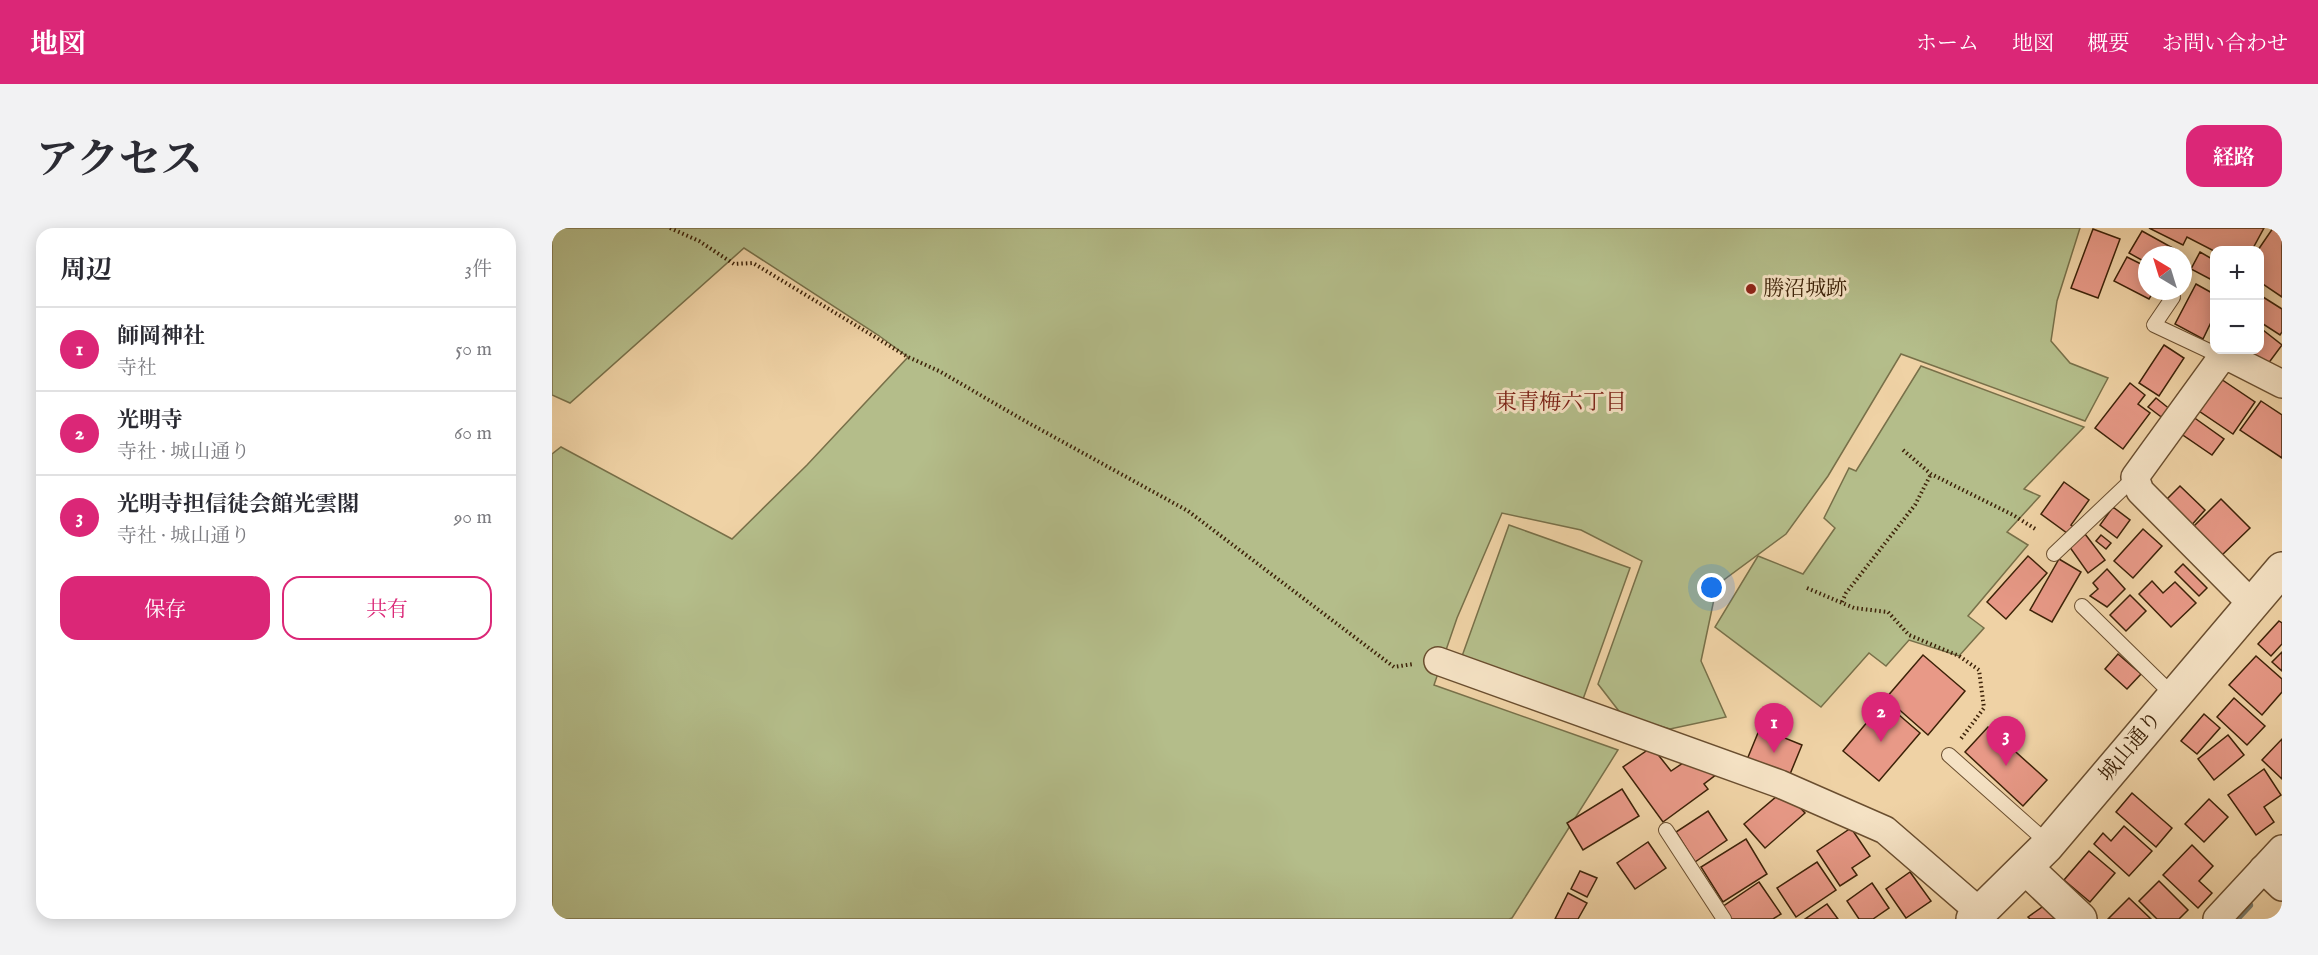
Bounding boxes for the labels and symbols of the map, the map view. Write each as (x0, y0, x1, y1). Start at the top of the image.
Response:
north arrow (2138, 246, 2192, 300)
place label: 勝沼城跡 (1763, 276, 1847, 303)
marker: 勝沼城跡 (1744, 282, 1758, 296)
district label: 東青梅六丁目 (1495, 389, 1627, 417)
your location (1697, 573, 1726, 602)
pin: 2 (1862, 692, 1900, 742)
pin: 1 (1754, 704, 1794, 753)
street label: 城山通り (2094, 706, 2168, 788)
pin: 3 (1986, 716, 2026, 766)

